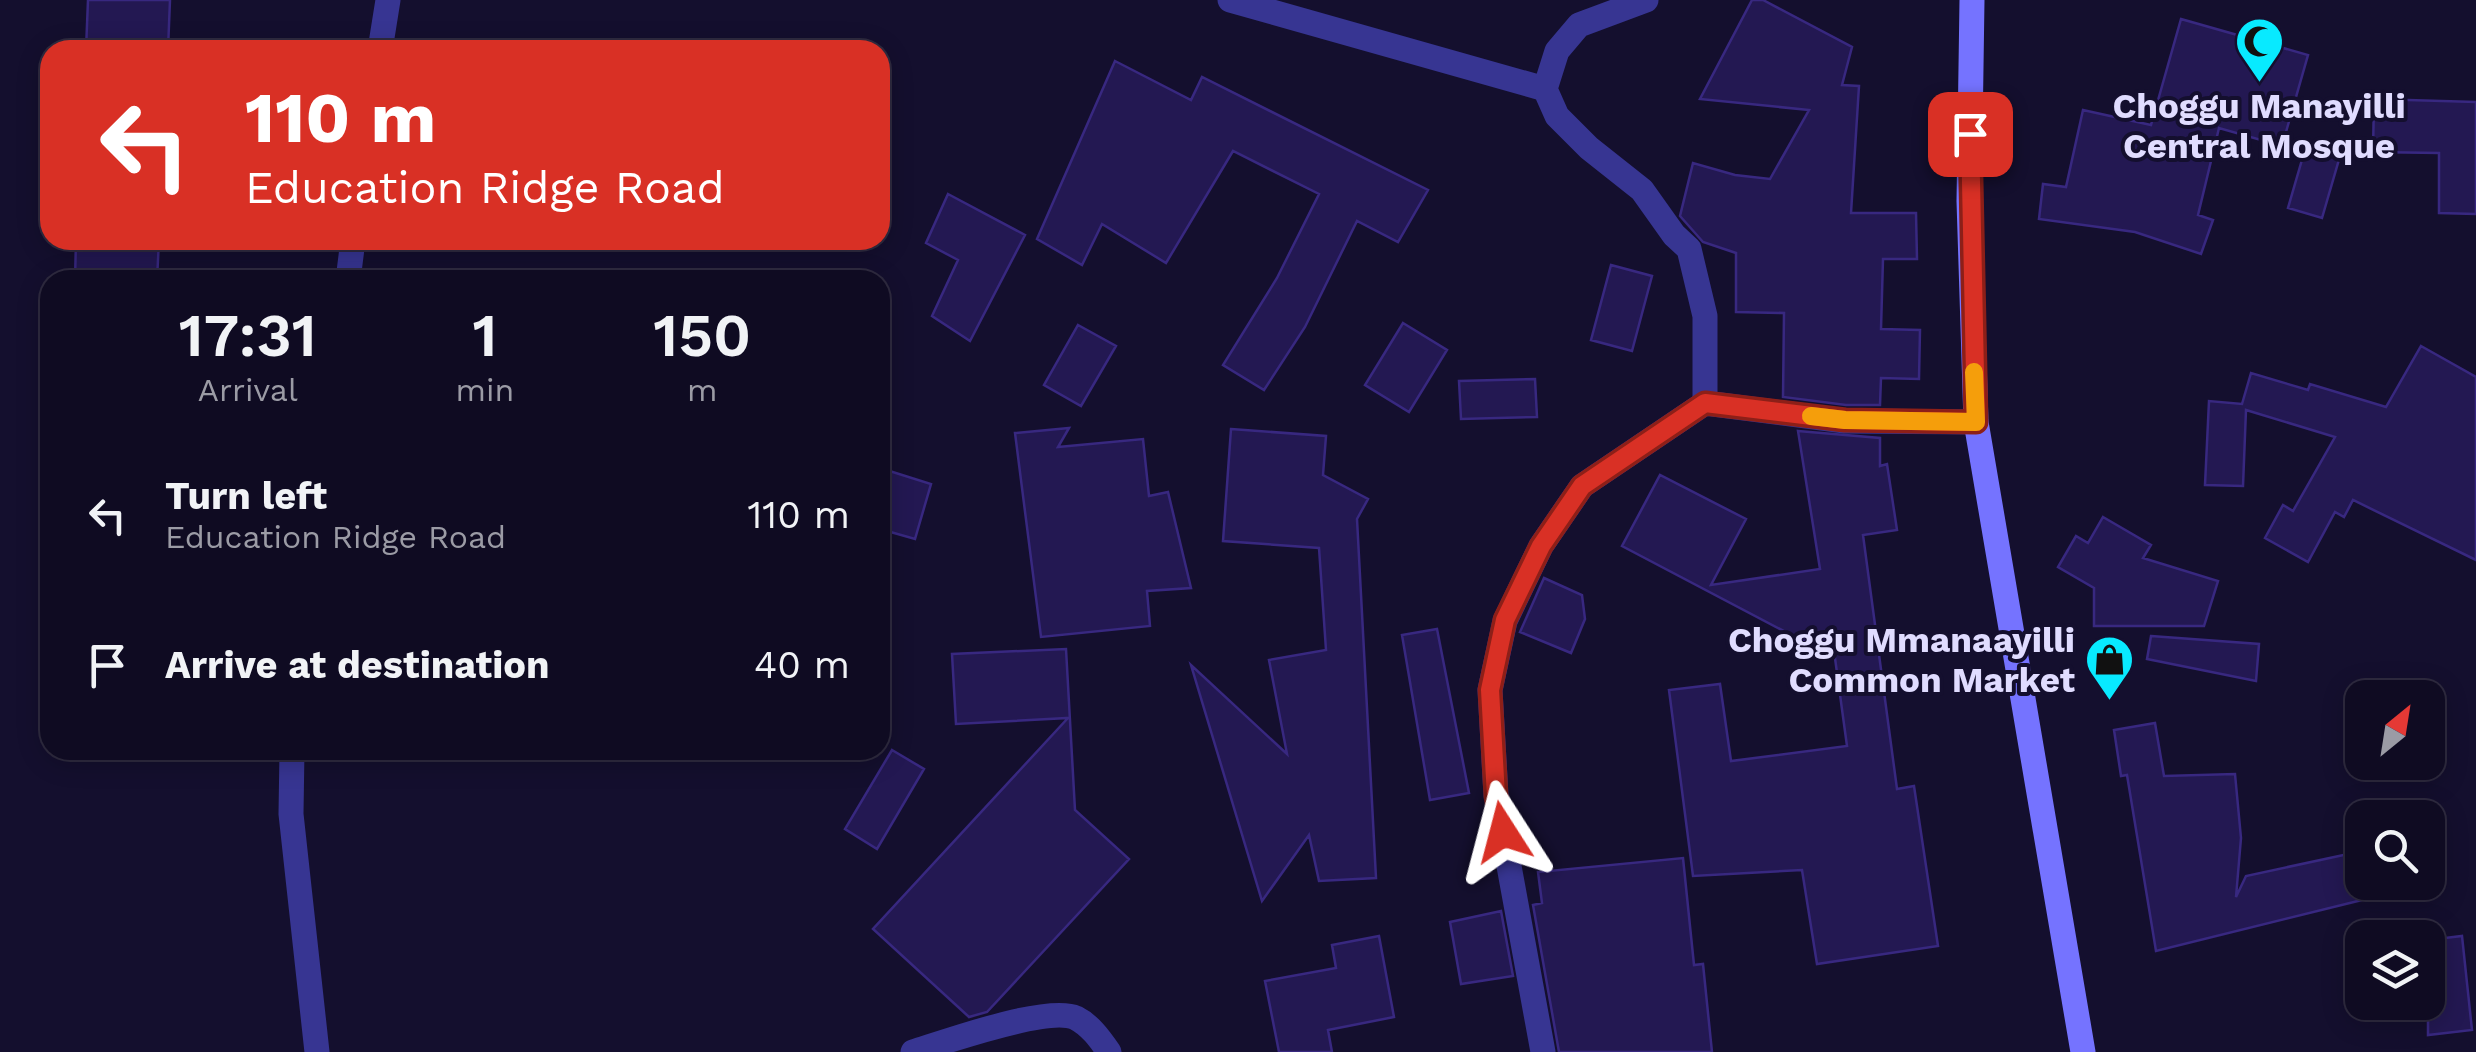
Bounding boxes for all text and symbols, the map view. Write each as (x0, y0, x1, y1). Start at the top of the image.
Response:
mosque icon: Choggu Manayilli Central Mosque (2233, 16, 2285, 84)
text: 110 m (245, 77, 436, 159)
icon: left (80, 80, 210, 210)
place label: Choggu Manayilli Central Mosque (2112, 85, 2406, 167)
pin (1928, 92, 2013, 177)
icon: arrive (1943, 107, 1998, 162)
text: Education Ridge Road (245, 161, 725, 214)
text: 17:31 (179, 300, 317, 371)
text: 1 (473, 300, 497, 371)
text: 150 (653, 300, 751, 371)
text: Arrival (198, 371, 298, 409)
text: min (456, 371, 514, 409)
text: m (687, 371, 717, 409)
text: Turn left (165, 474, 327, 518)
icon: left (80, 488, 135, 543)
text: 110 m (748, 493, 850, 537)
text: Education Ridge Road (165, 518, 506, 556)
place label: Choggu Mmanaayilli Common Market (1728, 619, 2075, 701)
shop icon: Choggu Mmanaayilli Common Market (2084, 634, 2136, 702)
icon: arrive (80, 638, 135, 693)
text: Arrive at destination (165, 643, 550, 687)
text: 40 m (754, 643, 850, 687)
north arrow (2345, 680, 2445, 780)
map controls (2345, 680, 2445, 1020)
position arrow (1451, 780, 1555, 884)
button: search (2345, 800, 2445, 900)
button: layers (2345, 920, 2445, 1020)

